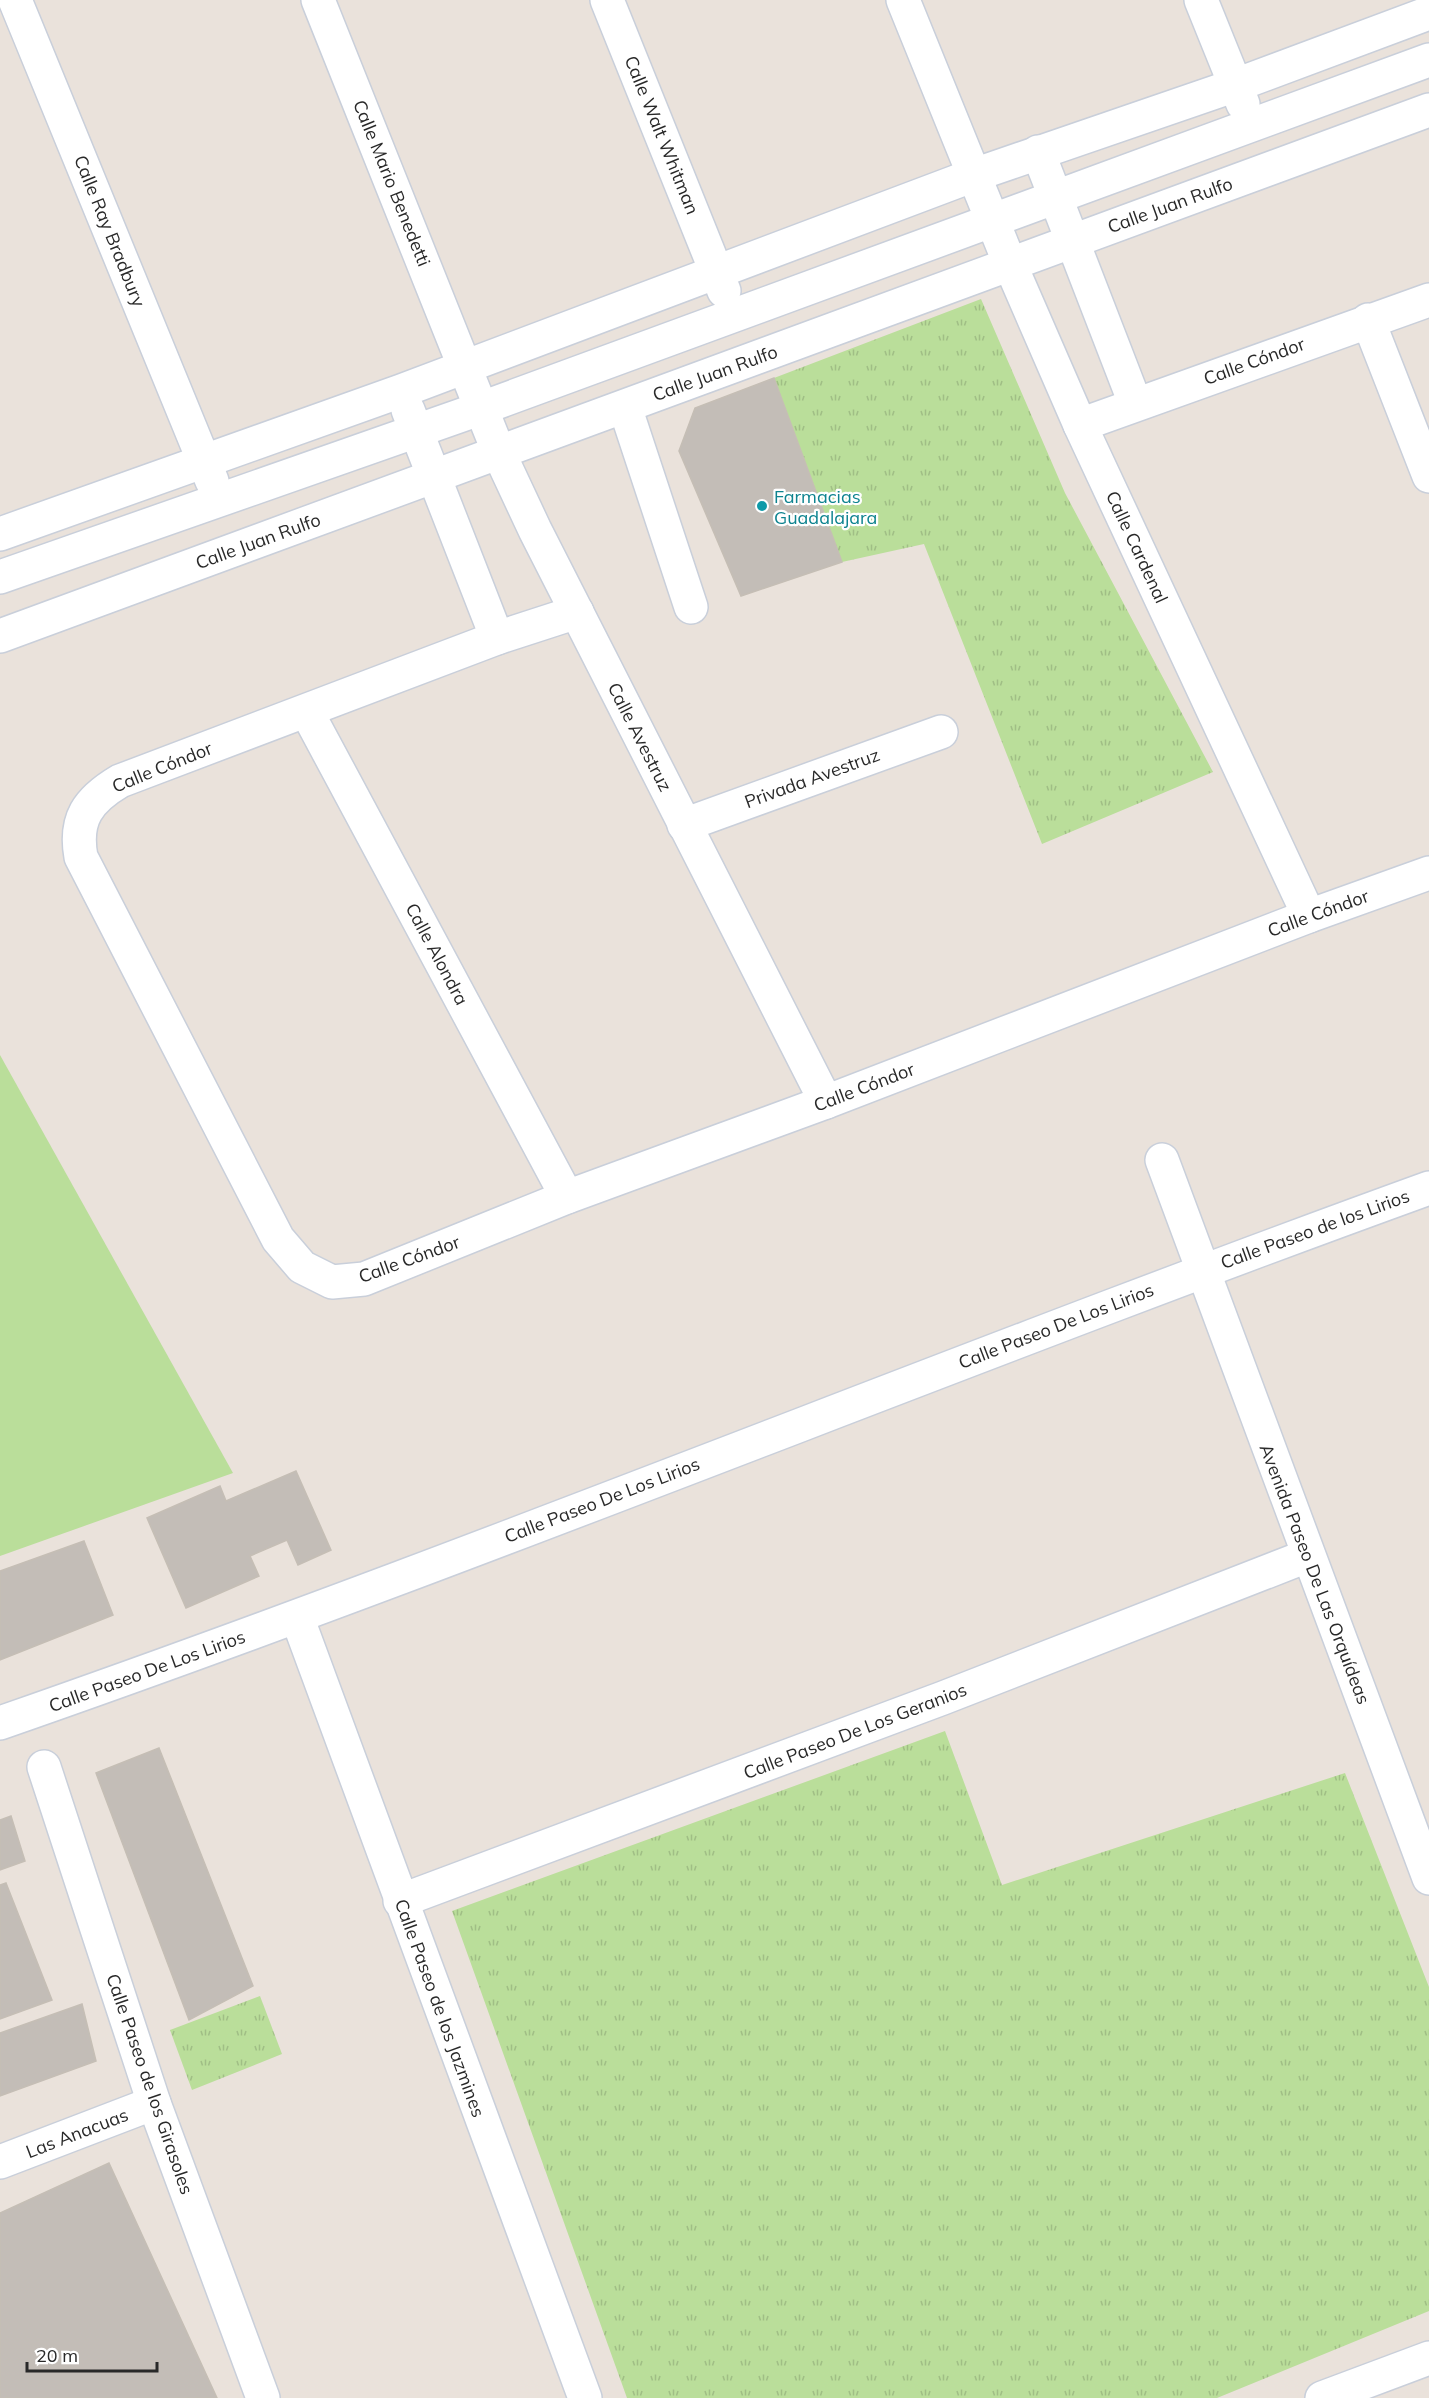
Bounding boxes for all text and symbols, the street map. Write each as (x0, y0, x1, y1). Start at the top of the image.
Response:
street label: Calle Walt Whitman (620, 52, 704, 218)
street label: Calle Mario Benedetti (348, 96, 436, 270)
street label: Calle Ray Bradbury (69, 152, 151, 311)
street label: Calle Juan Rulfo (1104, 172, 1236, 238)
street label: Calle Cóndor (1200, 332, 1308, 390)
street label: Calle Juan Rulfo (649, 340, 781, 406)
place label: Farmacias Guadalajara (774, 485, 877, 529)
street label: Calle Cardenal (1101, 487, 1173, 607)
marker: Farmacias Guadalajara (755, 499, 769, 513)
street label: Calle Juan Rulfo (192, 508, 324, 574)
street label: Calle Avestruz (603, 679, 677, 795)
street label: Calle Cóndor (109, 736, 216, 798)
street label: Privada Avestruz (741, 743, 883, 813)
street label: Calle Cóndor (1264, 884, 1372, 942)
street label: Calle Alondra (400, 899, 474, 1009)
street label: Calle Cóndor (810, 1057, 918, 1117)
street label: Calle Paseo de los Lirios (1217, 1184, 1413, 1274)
street label: Calle Cóndor (355, 1230, 463, 1288)
street label: Calle Paseo De Los Lirios (955, 1278, 1157, 1374)
street label: Avenida Paseo De Las Orquídeas (1255, 1440, 1375, 1708)
street label: Calle Paseo De Los Lirios (501, 1452, 703, 1548)
street label: Calle Paseo De Los Lirios (46, 1625, 248, 1717)
street label: Calle Paseo De Los Geranios (740, 1678, 970, 1784)
street label: Calle Paseo de los Jazmines (390, 1896, 490, 2120)
street label: Calle Paseo de los Girasoles (101, 1971, 199, 2198)
street label: Las Anacuas (23, 2103, 132, 2163)
scale bar (27, 2335, 158, 2373)
text: 20 m (36, 2344, 78, 2367)

